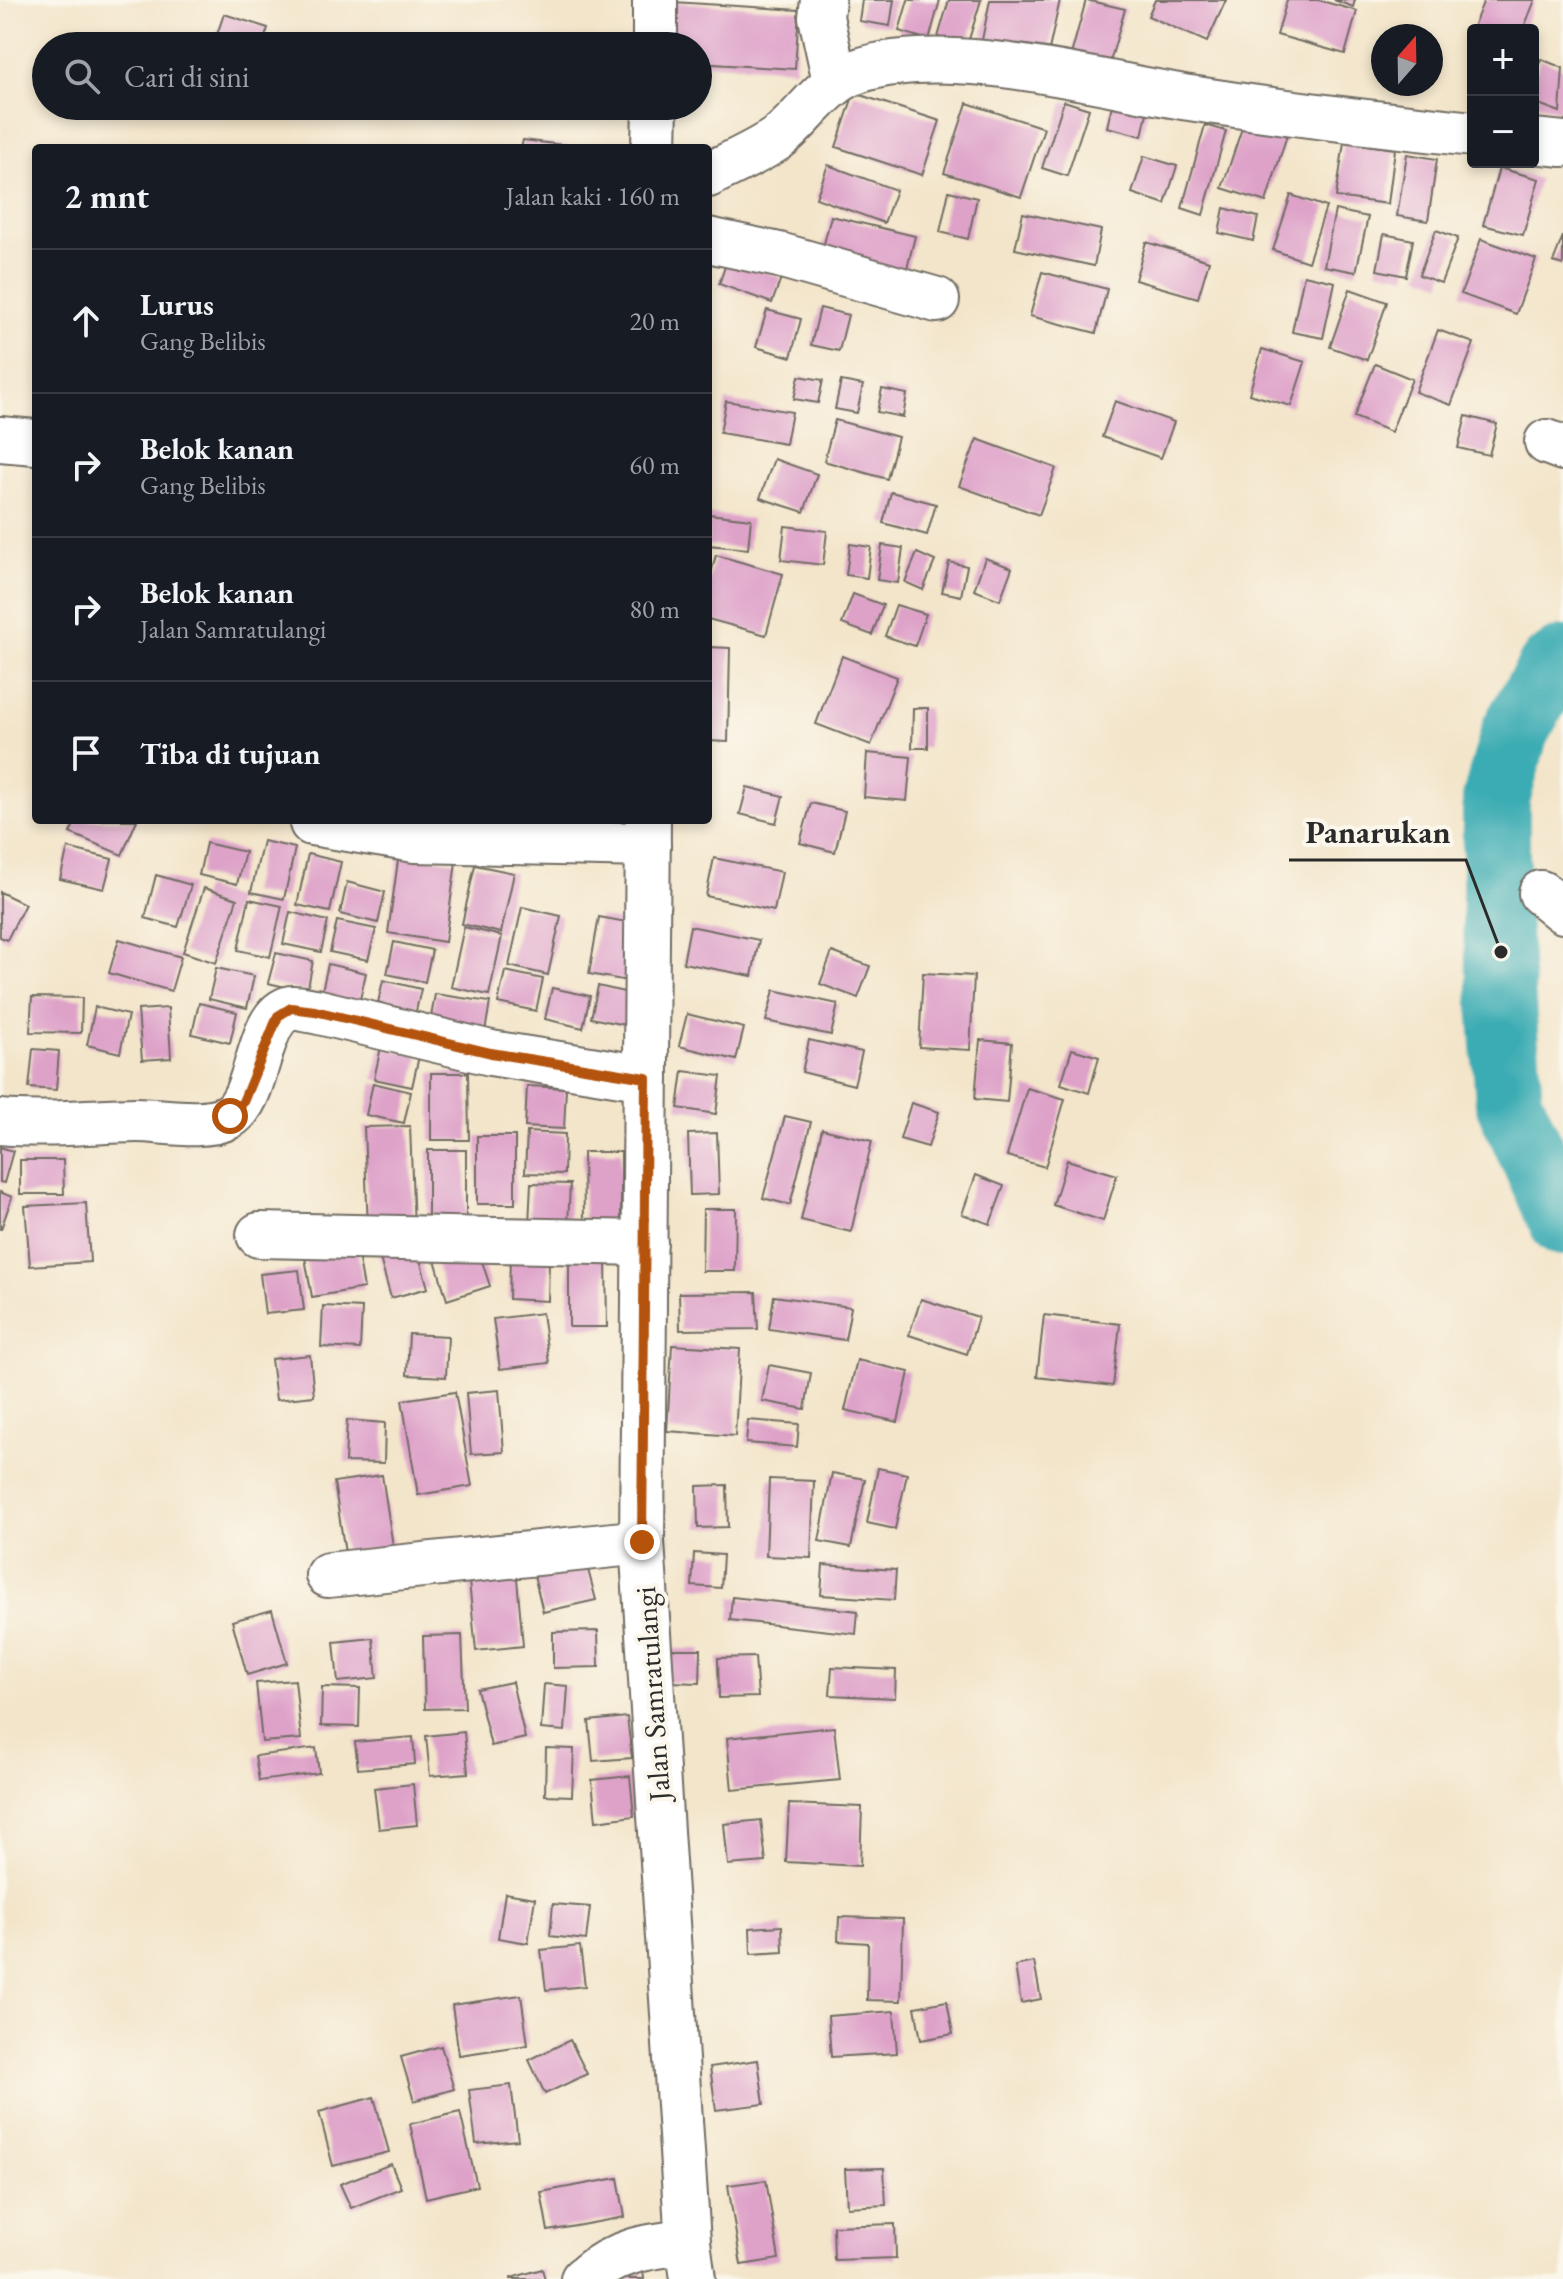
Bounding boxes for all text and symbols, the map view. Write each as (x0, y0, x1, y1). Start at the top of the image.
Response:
north arrow (1371, 24, 1443, 96)
map controls (1467, 24, 1539, 168)
button: + (1467, 24, 1539, 96)
search box (32, 32, 712, 120)
icon: search (60, 54, 104, 98)
text: Cari di sini (124, 57, 249, 96)
button: − (1467, 96, 1539, 168)
text: 2 mnt (64, 174, 149, 218)
text: Jalan kaki · 160 m (506, 179, 680, 213)
text: Lurus (140, 285, 214, 324)
icon: ahead (64, 299, 108, 343)
text: 20 m (630, 304, 680, 338)
text: Gang Belibis (140, 324, 266, 358)
text: Belok kanan (140, 429, 294, 468)
icon: right (64, 443, 108, 487)
text: 60 m (630, 448, 680, 482)
text: Gang Belibis (140, 468, 266, 502)
text: Belok kanan (140, 573, 294, 612)
icon: right (64, 587, 108, 631)
text: 80 m (630, 592, 680, 626)
text: Jalan Samratulangi (140, 612, 326, 646)
icon: arrive (64, 731, 108, 775)
text: Tiba di tujuan (140, 734, 320, 773)
callout: Panarukan (1289, 804, 1466, 860)
text: Panarukan (1305, 811, 1451, 853)
route start (212, 1098, 248, 1134)
route end (624, 1524, 660, 1560)
street label: Jalan Samratulangi (625, 1585, 679, 1806)

